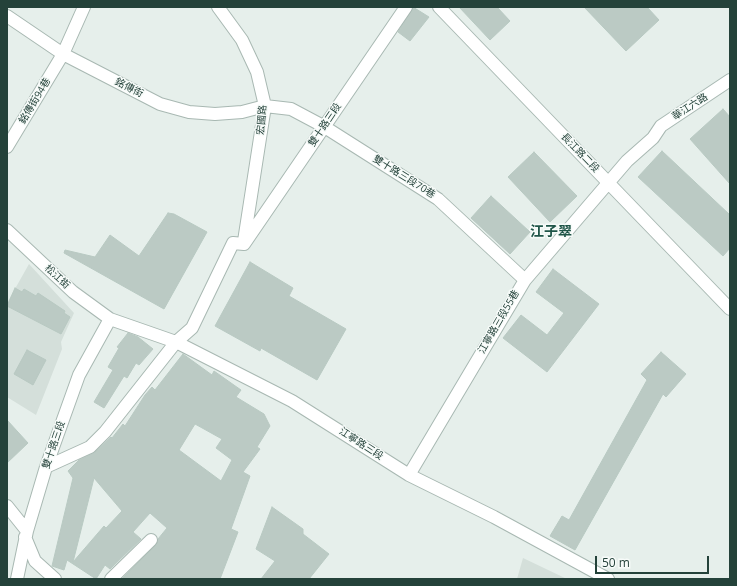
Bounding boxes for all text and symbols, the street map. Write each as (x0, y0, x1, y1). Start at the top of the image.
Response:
street label: 銘傳街94巷 (17, 76, 53, 126)
street label: 銘傳街 (113, 76, 145, 100)
street label: 華江六路 (670, 91, 710, 123)
street label: 雙十路三段 (306, 101, 344, 149)
street label: 宏國路 (255, 105, 269, 135)
street label: 長江路二段 (558, 131, 602, 175)
street label: 雙十路三段70巷 (371, 153, 437, 201)
district label: 江子翠 (530, 224, 572, 240)
street label: 松江街 (42, 263, 72, 291)
street label: 江寧路三段55巷 (476, 288, 522, 356)
street label: 雙十路三段 (40, 419, 68, 471)
street label: 江寧路三段 (337, 425, 385, 463)
scale bar (597, 548, 711, 574)
text: 50 m (602, 554, 630, 571)

